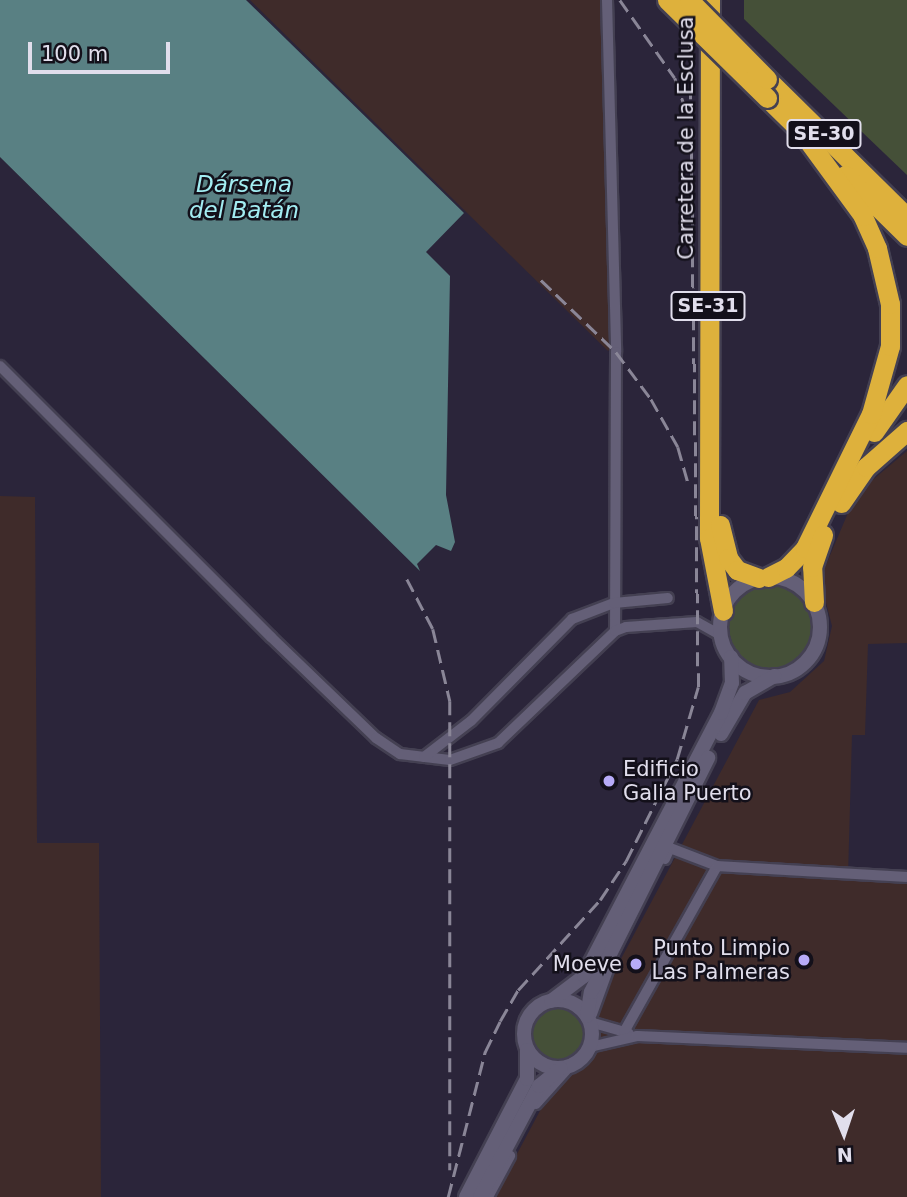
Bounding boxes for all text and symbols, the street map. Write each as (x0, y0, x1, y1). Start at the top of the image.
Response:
street label: Carretera de la Esclusa (673, 16, 699, 260)
scale bar (32, 28, 173, 72)
text: 100 m (41, 42, 108, 66)
road number: SE-30 (786, 118, 862, 150)
water label: Dársena del Batán (189, 170, 299, 224)
road number: SE-31 (670, 290, 746, 322)
place label: Edificio Galia Puerto (623, 756, 752, 806)
marker: Edificio Galia Puerto (601, 773, 617, 789)
place label: Punto Limpio Las Palmeras (652, 935, 790, 985)
place label: Moeve (553, 951, 622, 977)
marker: Punto Limpio Las Palmeras (796, 952, 812, 968)
marker: Moeve (628, 956, 644, 972)
north arrow (809, 1099, 879, 1169)
text: N (836, 1144, 853, 1166)

